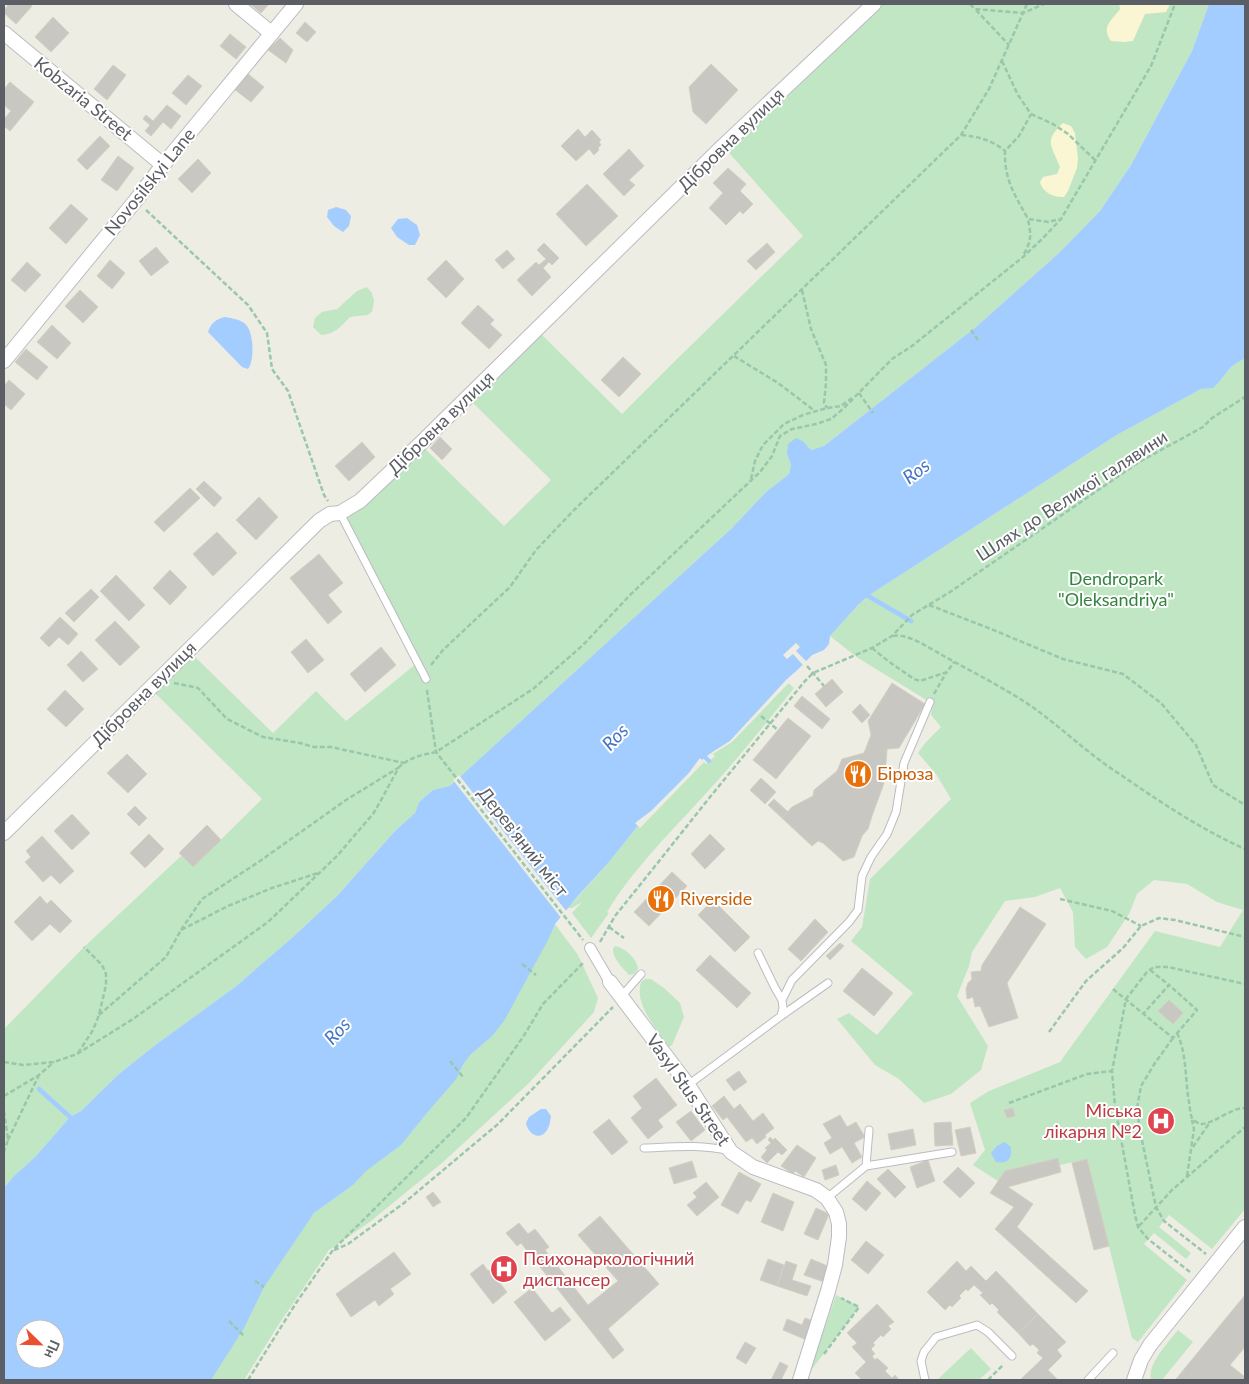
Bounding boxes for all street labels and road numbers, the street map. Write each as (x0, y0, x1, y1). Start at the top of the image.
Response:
street label: Kobzaria Street (30, 52, 138, 145)
street label: Дібровна вулиця (672, 83, 788, 196)
street label: Novosilskyi Lane (99, 123, 199, 240)
street label: Дібровна вулиця (382, 366, 498, 479)
street label: Шлях до Великої галявини (972, 425, 1171, 565)
street label: Дібровна вулиця (86, 636, 200, 750)
street label: Дерев'яний міст (474, 782, 574, 901)
street label: Vasyl Stus Street (642, 1029, 736, 1150)

